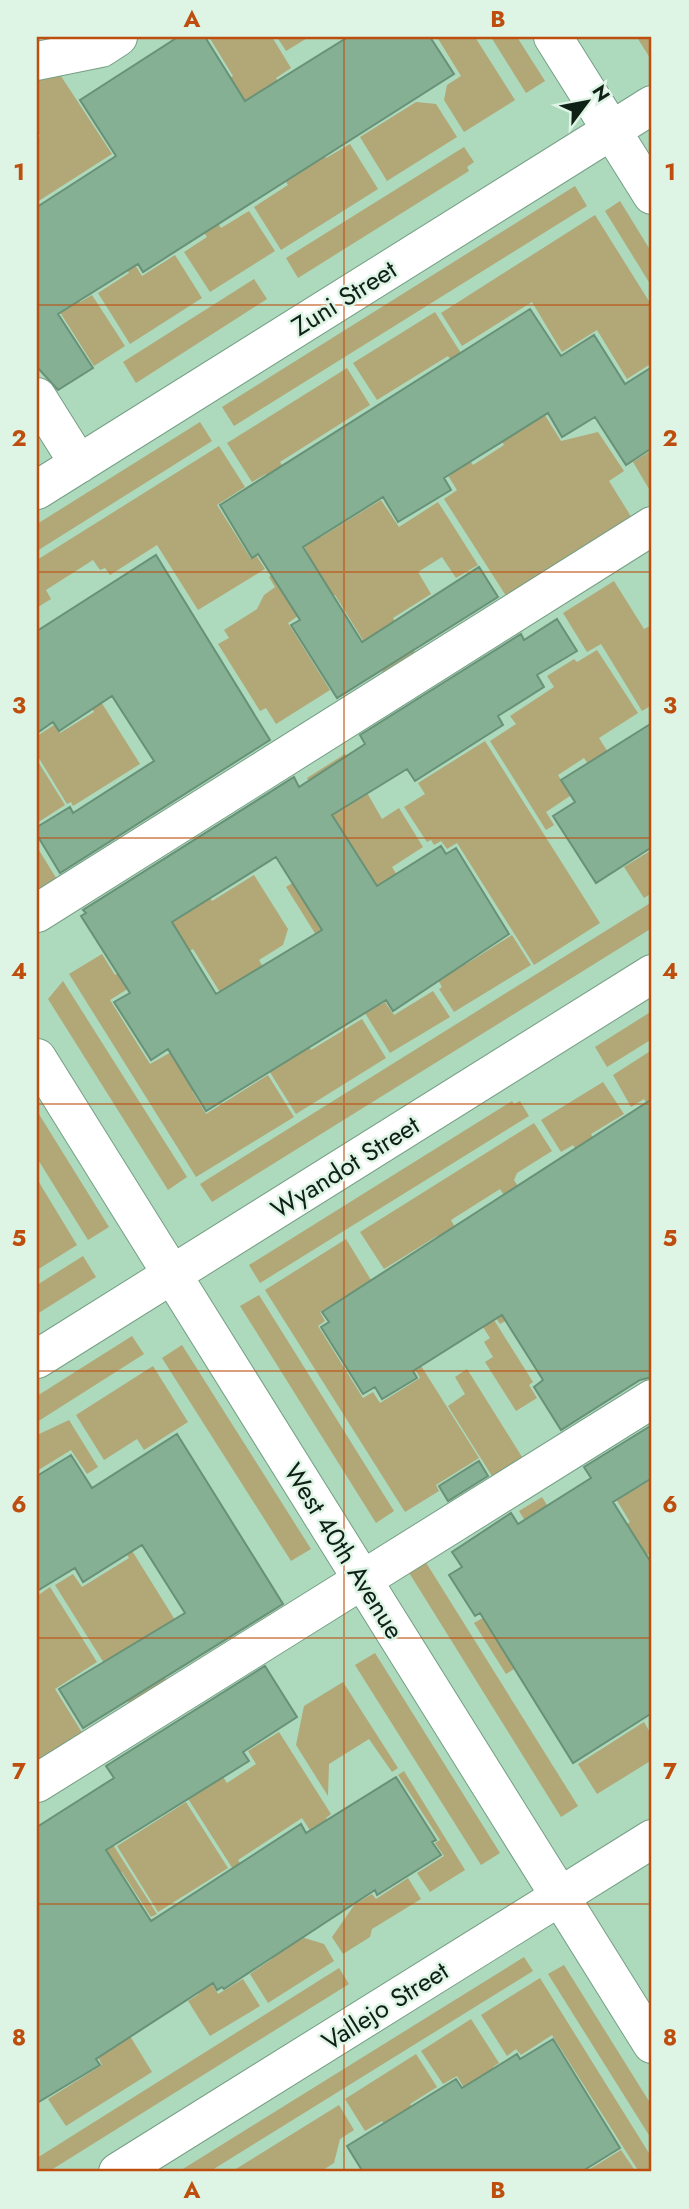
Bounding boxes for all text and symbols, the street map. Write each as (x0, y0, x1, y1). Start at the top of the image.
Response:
text: A (183, 2, 201, 36)
text: B (490, 2, 506, 36)
north arrow (552, 66, 622, 136)
text: N (586, 80, 616, 107)
text: 1 (13, 155, 25, 189)
text: 1 (664, 155, 676, 189)
street label: Zuni Street (284, 250, 404, 345)
text: 2 (11, 421, 27, 455)
text: 2 (662, 421, 678, 455)
text: 3 (12, 688, 26, 722)
text: 3 (663, 688, 677, 722)
text: 4 (11, 954, 27, 988)
text: 4 (662, 954, 678, 988)
street label: Wyandot Street (264, 1106, 427, 1228)
text: 5 (12, 1221, 26, 1255)
text: 5 (663, 1221, 677, 1255)
street label: West 40th Avenue (275, 1456, 413, 1646)
text: 6 (11, 1487, 27, 1521)
text: 6 (662, 1487, 678, 1521)
text: 7 (12, 1754, 26, 1788)
text: 7 (663, 1754, 677, 1788)
street label: Vallejo Street (314, 1952, 456, 2060)
text: 8 (12, 2020, 26, 2054)
text: 8 (663, 2020, 677, 2054)
text: A (183, 2173, 201, 2207)
text: B (490, 2173, 506, 2207)

